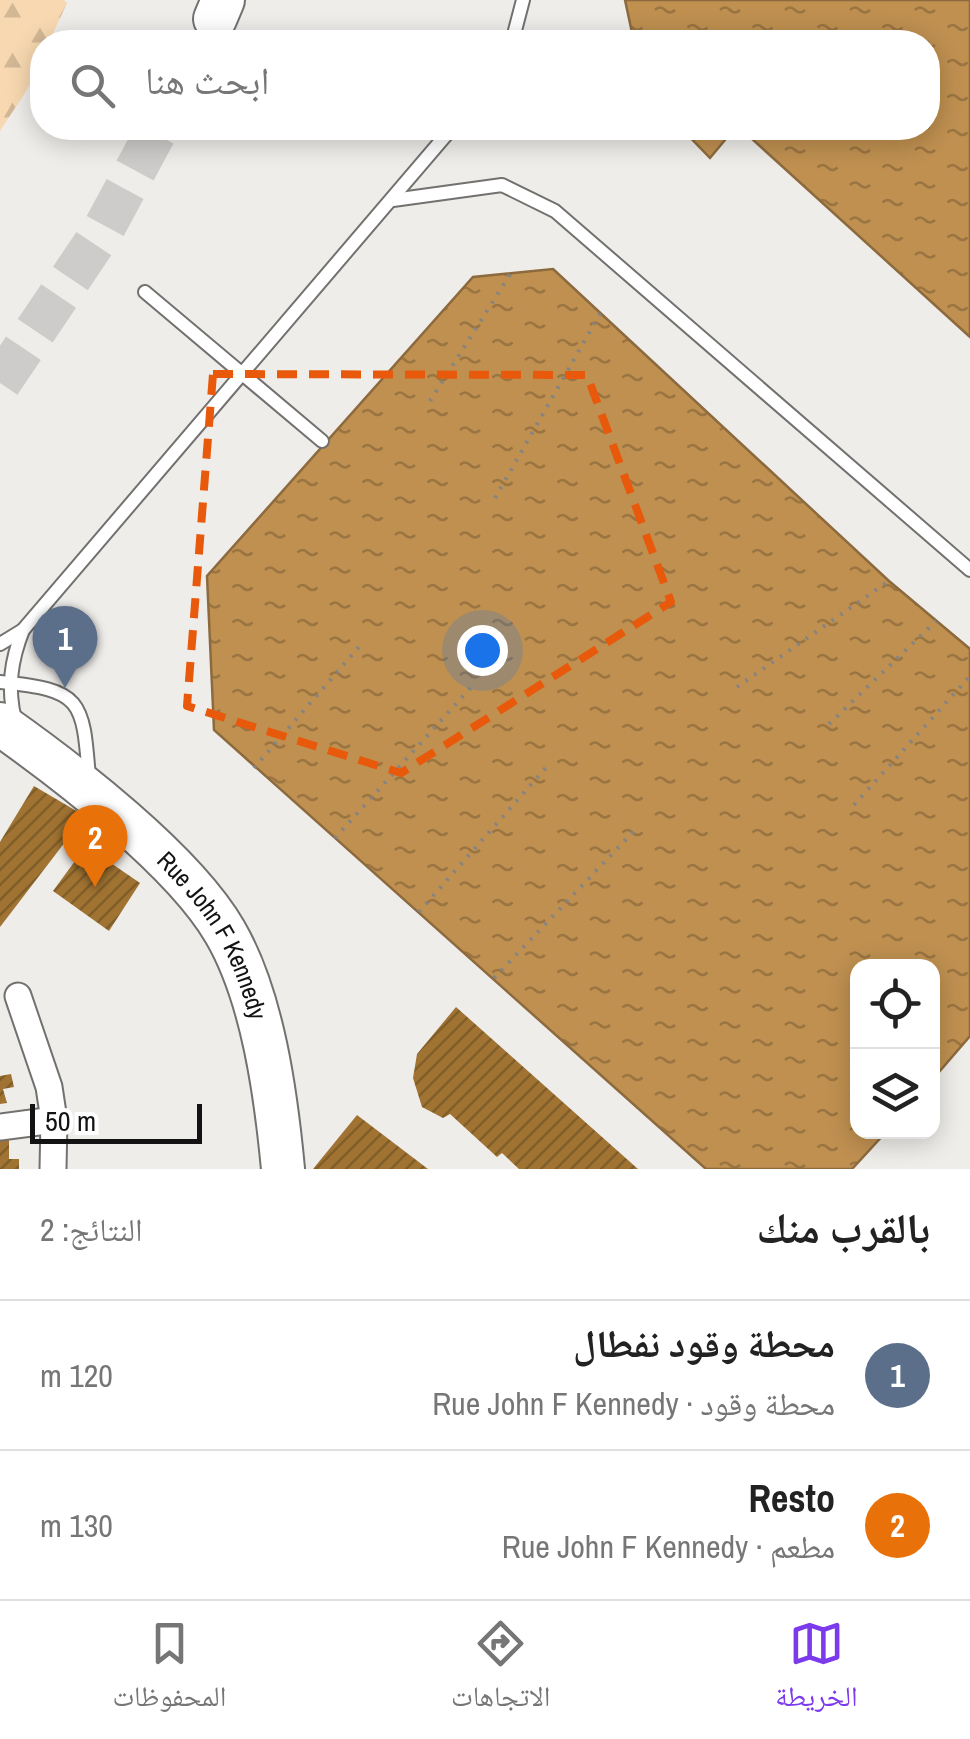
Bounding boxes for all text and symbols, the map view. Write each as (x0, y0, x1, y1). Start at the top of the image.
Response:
search box (30, 30, 940, 140)
text: ابحث هنا (145, 55, 270, 106)
icon: search (65, 58, 120, 113)
pin: 1 (32, 606, 98, 688)
your location (457, 625, 508, 676)
pin: 2 (62, 804, 128, 887)
street label: Rue John F Kennedy (150, 843, 275, 1024)
map controls (850, 959, 940, 1139)
button: locate (850, 959, 940, 1049)
button: layers (850, 1049, 940, 1139)
scale bar (30, 1099, 202, 1144)
text: 50 m (45, 1102, 96, 1140)
text: بالقرب منك (756, 1200, 930, 1256)
text: النتائج: 2 (40, 1208, 143, 1251)
text: محطة وقود نفطال (573, 1318, 835, 1369)
text: 120 m (40, 1354, 113, 1397)
text: 1 (890, 1354, 905, 1397)
text: محطة وقود · Rue John F Kennedy (432, 1382, 835, 1425)
text: Resto (748, 1473, 835, 1524)
text: 130 m (40, 1504, 113, 1547)
text: 2 (890, 1504, 905, 1547)
text: مطعم · Rue John F Kennedy (502, 1525, 835, 1568)
tab: المحفوظات (112, 1616, 226, 1724)
tab: الاتجاهات (451, 1616, 550, 1724)
tab: الخريطة (775, 1616, 858, 1724)

